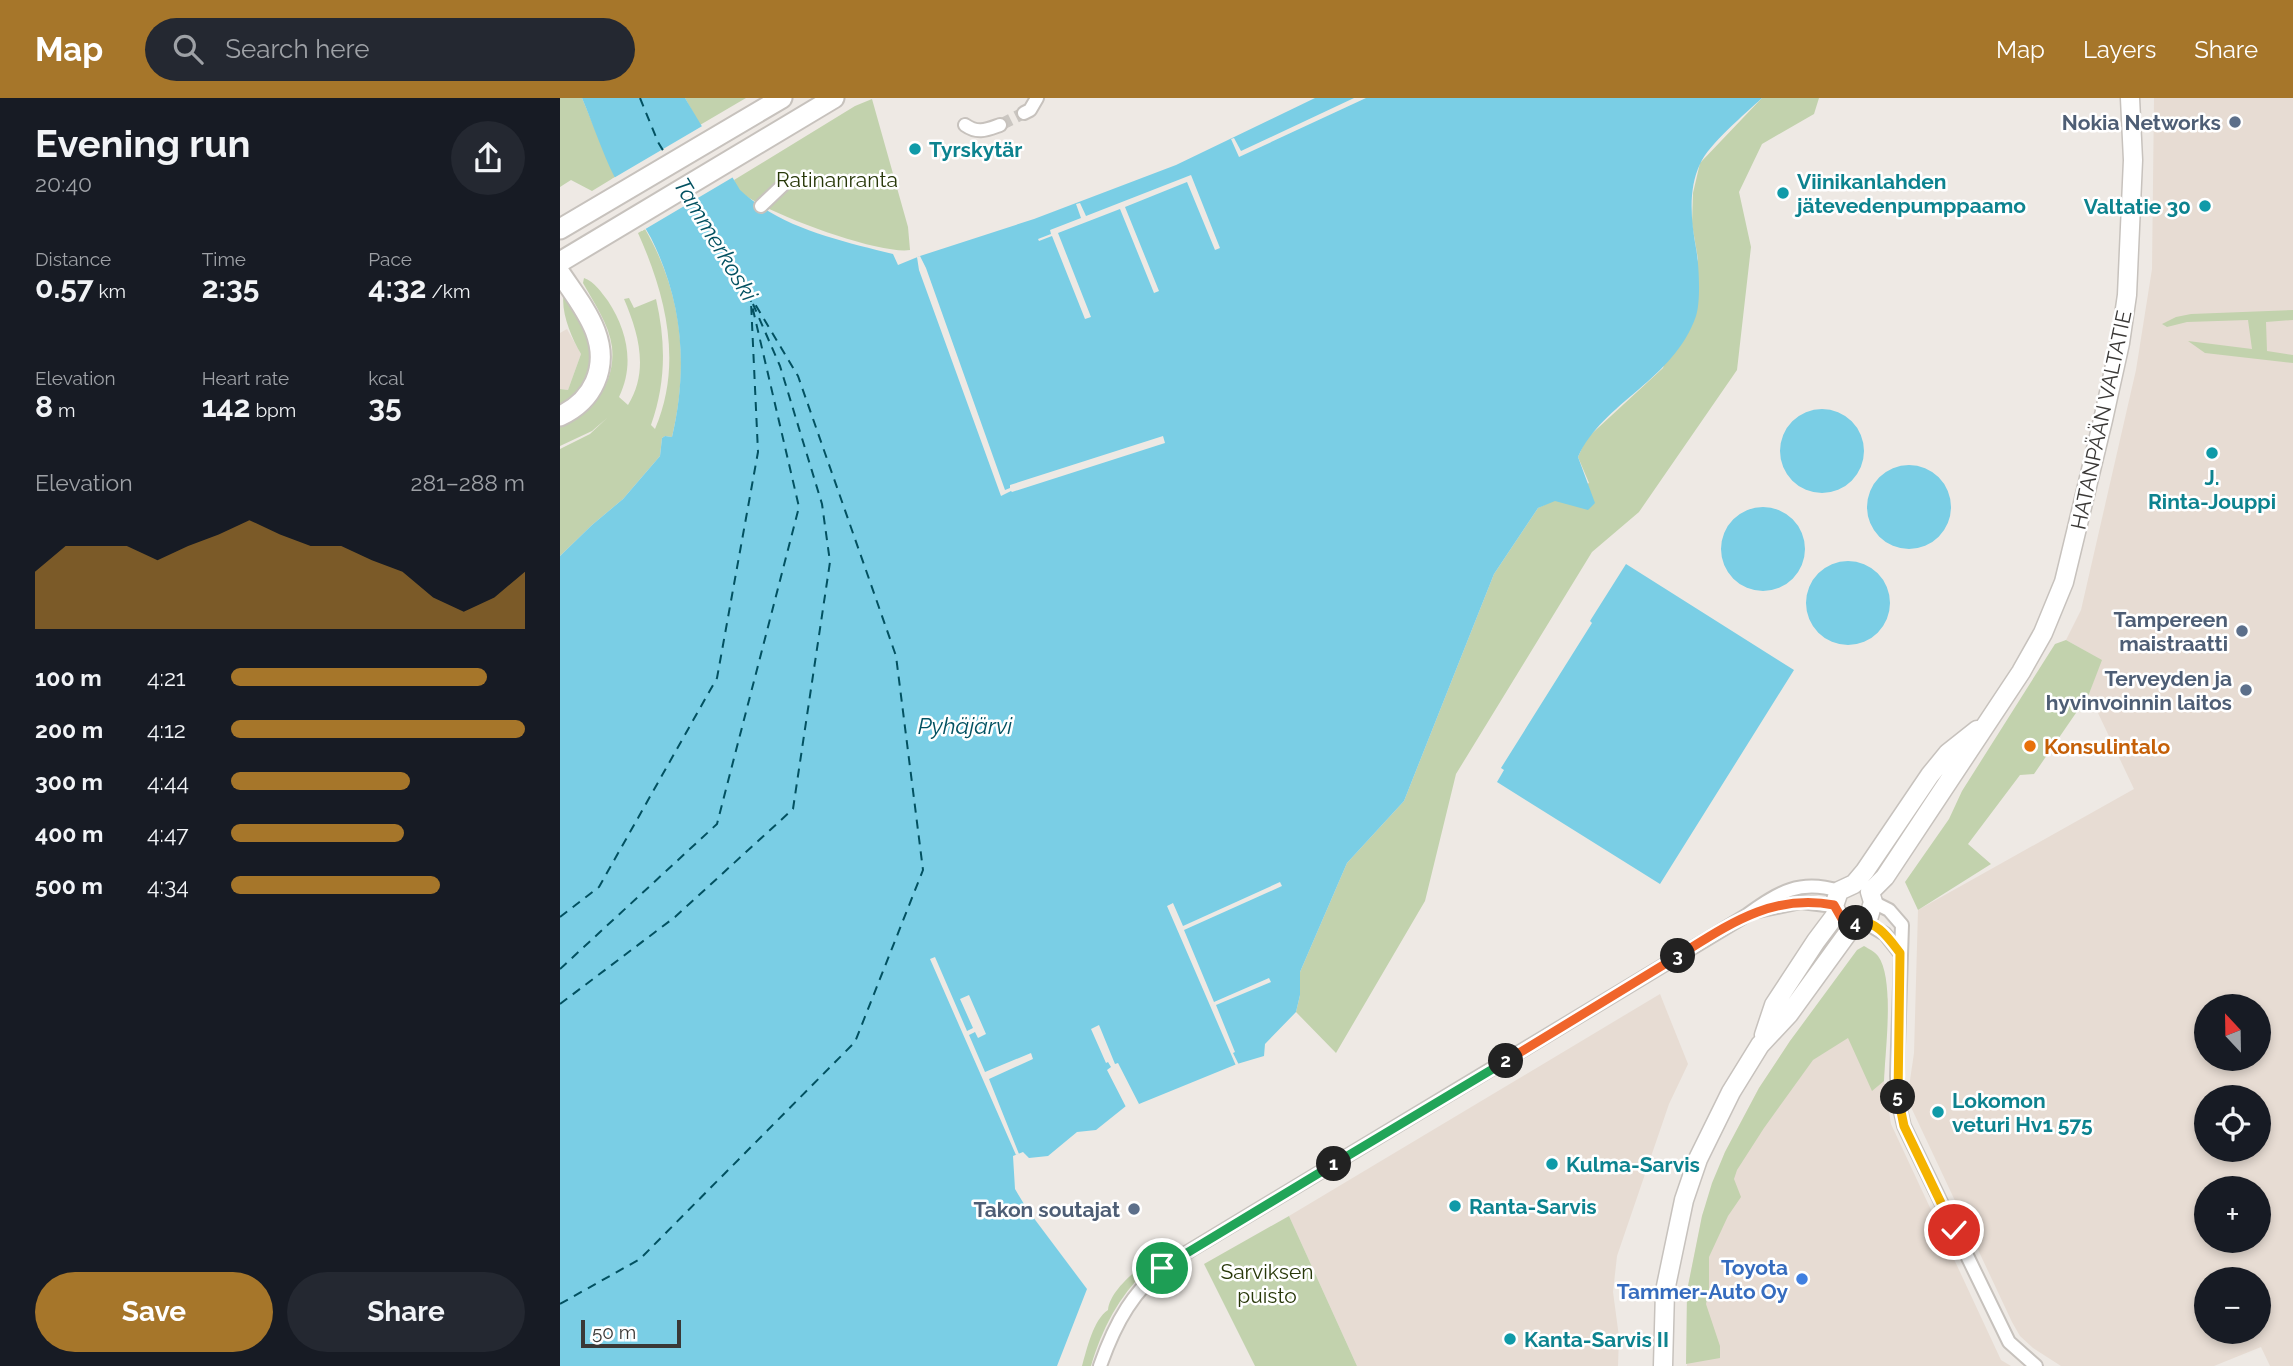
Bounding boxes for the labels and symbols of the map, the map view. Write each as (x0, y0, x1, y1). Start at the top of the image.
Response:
place label: Nokia Networks (2062, 110, 2221, 135)
marker: Nokia Networks (2227, 114, 2243, 130)
place label: Tyrskytär (929, 137, 1023, 162)
marker: Tyrskytär (907, 141, 923, 157)
park label: Ratinanranta (776, 167, 898, 192)
place label: Viinikanlahden jätevedenpumppaamo (1794, 169, 2026, 218)
water label: Tammerkoski (669, 173, 764, 306)
marker: Viinikanlahden jätevedenpumppaamo (1775, 185, 1791, 201)
place label: Valtatie 30 (2084, 194, 2191, 219)
marker: Valtatie 30 (2197, 198, 2213, 214)
street label: HATANPÄÄN VALTATIE (2066, 308, 2136, 532)
marker: J. Rinta-Jouppi (2204, 445, 2220, 461)
place label: J. Rinta-Jouppi (2148, 465, 2276, 514)
place label: Tampereen maistraatti (2113, 607, 2228, 656)
marker: Tampereen maistraatti (2234, 623, 2250, 639)
place label: Terveyden ja hyvinvoinnin laitos (2046, 666, 2232, 715)
marker: Terveyden ja hyvinvoinnin laitos (2238, 682, 2254, 698)
water label: Pyhäjärvi (918, 712, 1013, 739)
place label: Konsulintalo (2044, 734, 2171, 759)
marker: Konsulintalo (2022, 738, 2038, 754)
pin: 4 (1838, 906, 1874, 940)
pin: 3 (1660, 938, 1696, 974)
north arrow (2194, 994, 2272, 1071)
pin: 2 (1488, 1044, 1524, 1079)
pin: 5 (1880, 1080, 1916, 1114)
place label: Lokomon veturi Hv1 575 (1952, 1088, 2093, 1137)
marker: Lokomon veturi Hv1 575 (1930, 1104, 1946, 1120)
pin: 1 (1316, 1146, 1352, 1182)
place label: Kulma-Sarvis (1566, 1152, 1700, 1177)
marker: Kulma-Sarvis (1544, 1156, 1560, 1172)
place label: Ranta-Sarvis (1469, 1194, 1597, 1219)
place label: Takon soutajat (973, 1197, 1120, 1222)
marker: Ranta-Sarvis (1447, 1198, 1463, 1214)
pin (1924, 1200, 1984, 1260)
marker: Takon soutajat (1126, 1201, 1142, 1217)
pin (1132, 1238, 1192, 1298)
place label: Toyota Tammer-Auto Oy (1617, 1255, 1788, 1304)
park label: Sarviksen puisto (1220, 1259, 1314, 1308)
marker: Toyota Tammer-Auto Oy (1794, 1271, 1810, 1287)
scale bar (581, 1317, 681, 1349)
place label: Kanta-Sarvis II (1524, 1327, 1669, 1352)
marker: Kanta-Sarvis II (1502, 1331, 1518, 1347)

